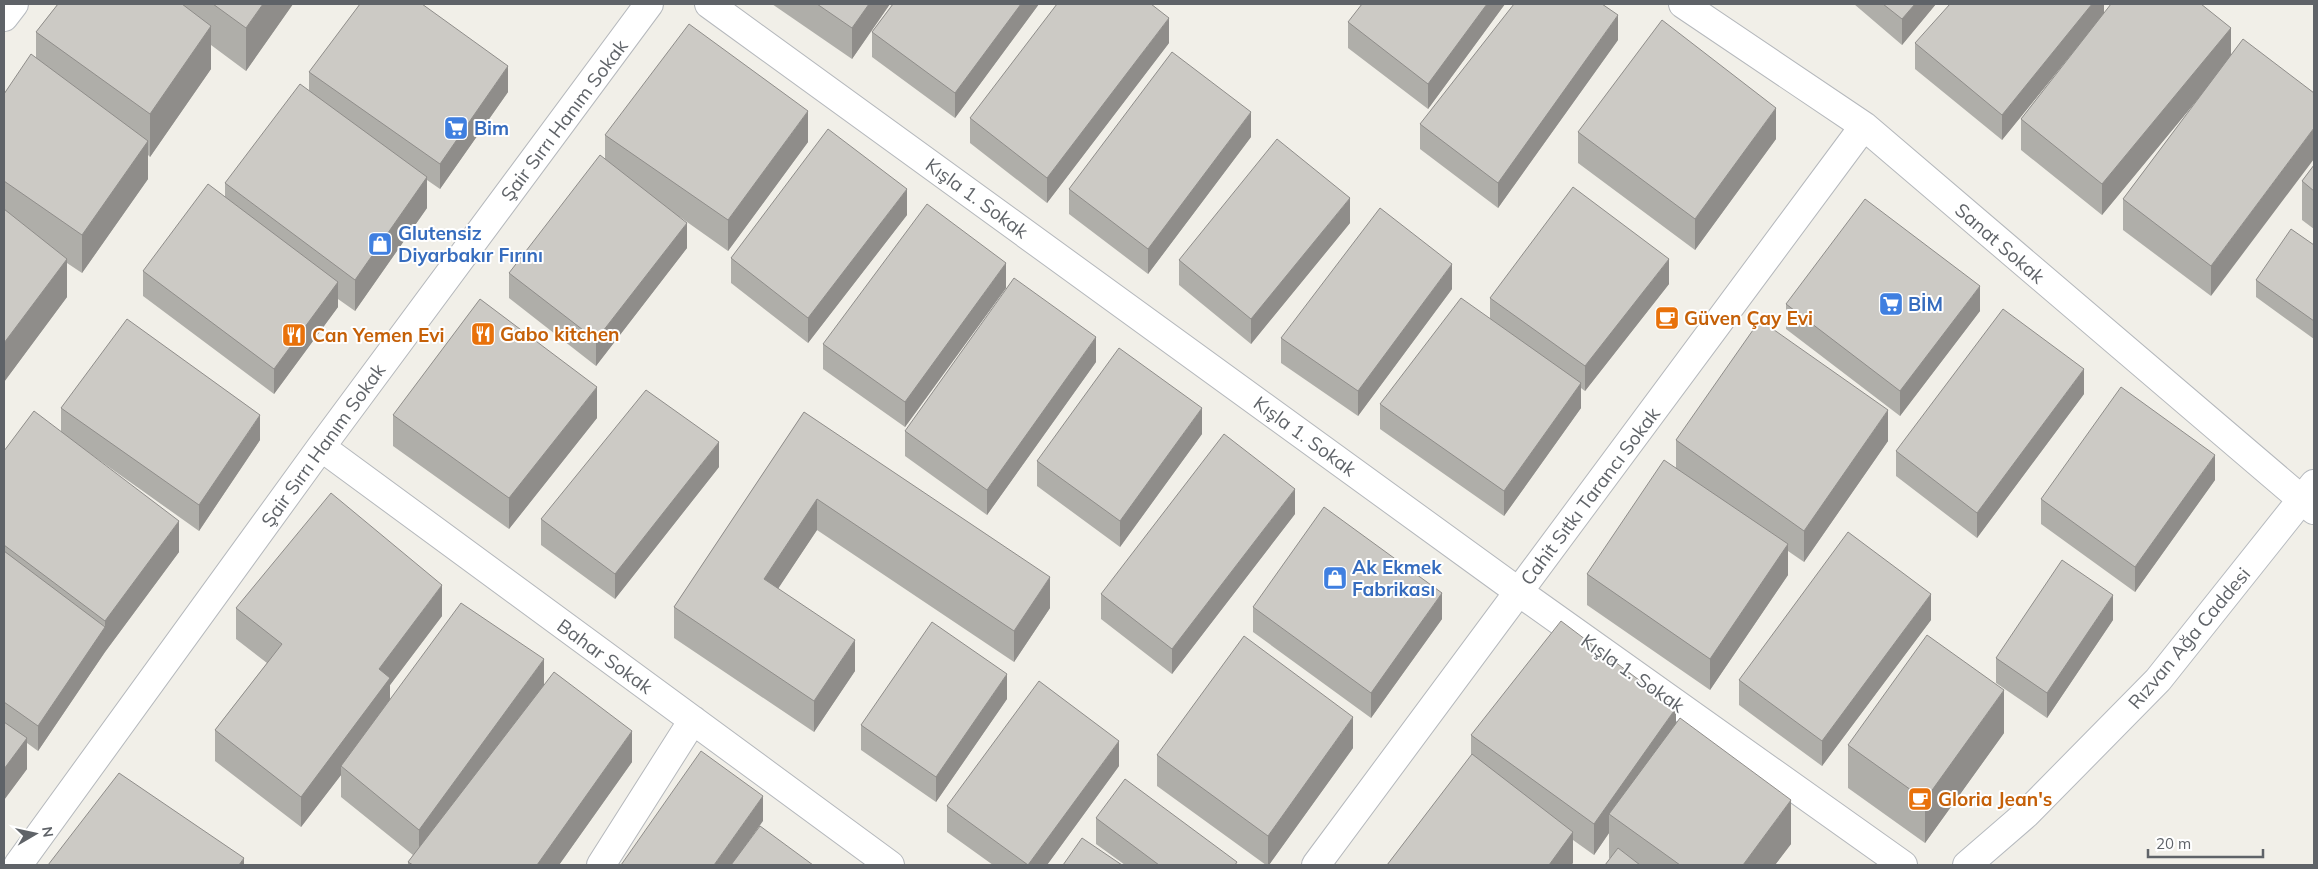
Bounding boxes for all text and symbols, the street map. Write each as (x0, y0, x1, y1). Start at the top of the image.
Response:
street label: Şair Sırrı Hanım Sokak (495, 34, 633, 206)
supermarket icon: Bim (443, 115, 469, 141)
place label: Bim (474, 116, 509, 140)
street label: Kışla 1. Sokak (921, 153, 1033, 243)
street label: Sanat Sokak (1950, 198, 2050, 289)
place label: Glutensiz Diyarbakır Fırını (398, 221, 543, 267)
shop icon: Glutensiz Diyarbakır Fırını (367, 231, 393, 257)
supermarket icon: BİM (1878, 291, 1904, 317)
place label: BİM (1908, 292, 1943, 316)
cafe icon: Güven Çay Evi (1654, 305, 1680, 331)
place label: Güven Çay Evi (1684, 306, 1813, 330)
restaurant icon: Gabo kitchen (470, 321, 496, 347)
restaurant icon: Can Yemen Evi (281, 322, 307, 348)
place label: Gabo kitchen (500, 322, 620, 346)
place label: Can Yemen Evi (312, 323, 445, 347)
street label: Şair Sırrı Hanım Sokak (256, 358, 390, 531)
street label: Kışla 1. Sokak (1249, 391, 1361, 481)
street label: Cahit Sıtkı Tarancı Sokak (1515, 402, 1665, 590)
place label: Ak Ekmek Fabrikası (1352, 555, 1442, 601)
street label: Rızvan Ağa Caddesi (2123, 562, 2255, 714)
shop icon: Ak Ekmek Fabrikası (1322, 565, 1348, 591)
street label: Bahar Sokak (553, 613, 658, 699)
street label: Kışla 1. Sokak (1577, 628, 1690, 718)
cafe icon: Gloria Jean's (1907, 786, 1933, 812)
place label: Gloria Jean's (1938, 787, 2052, 811)
north arrow (10, 809, 60, 859)
text: N (38, 825, 58, 839)
scale bar (2148, 826, 2263, 858)
text: 20 m (2156, 834, 2191, 853)

